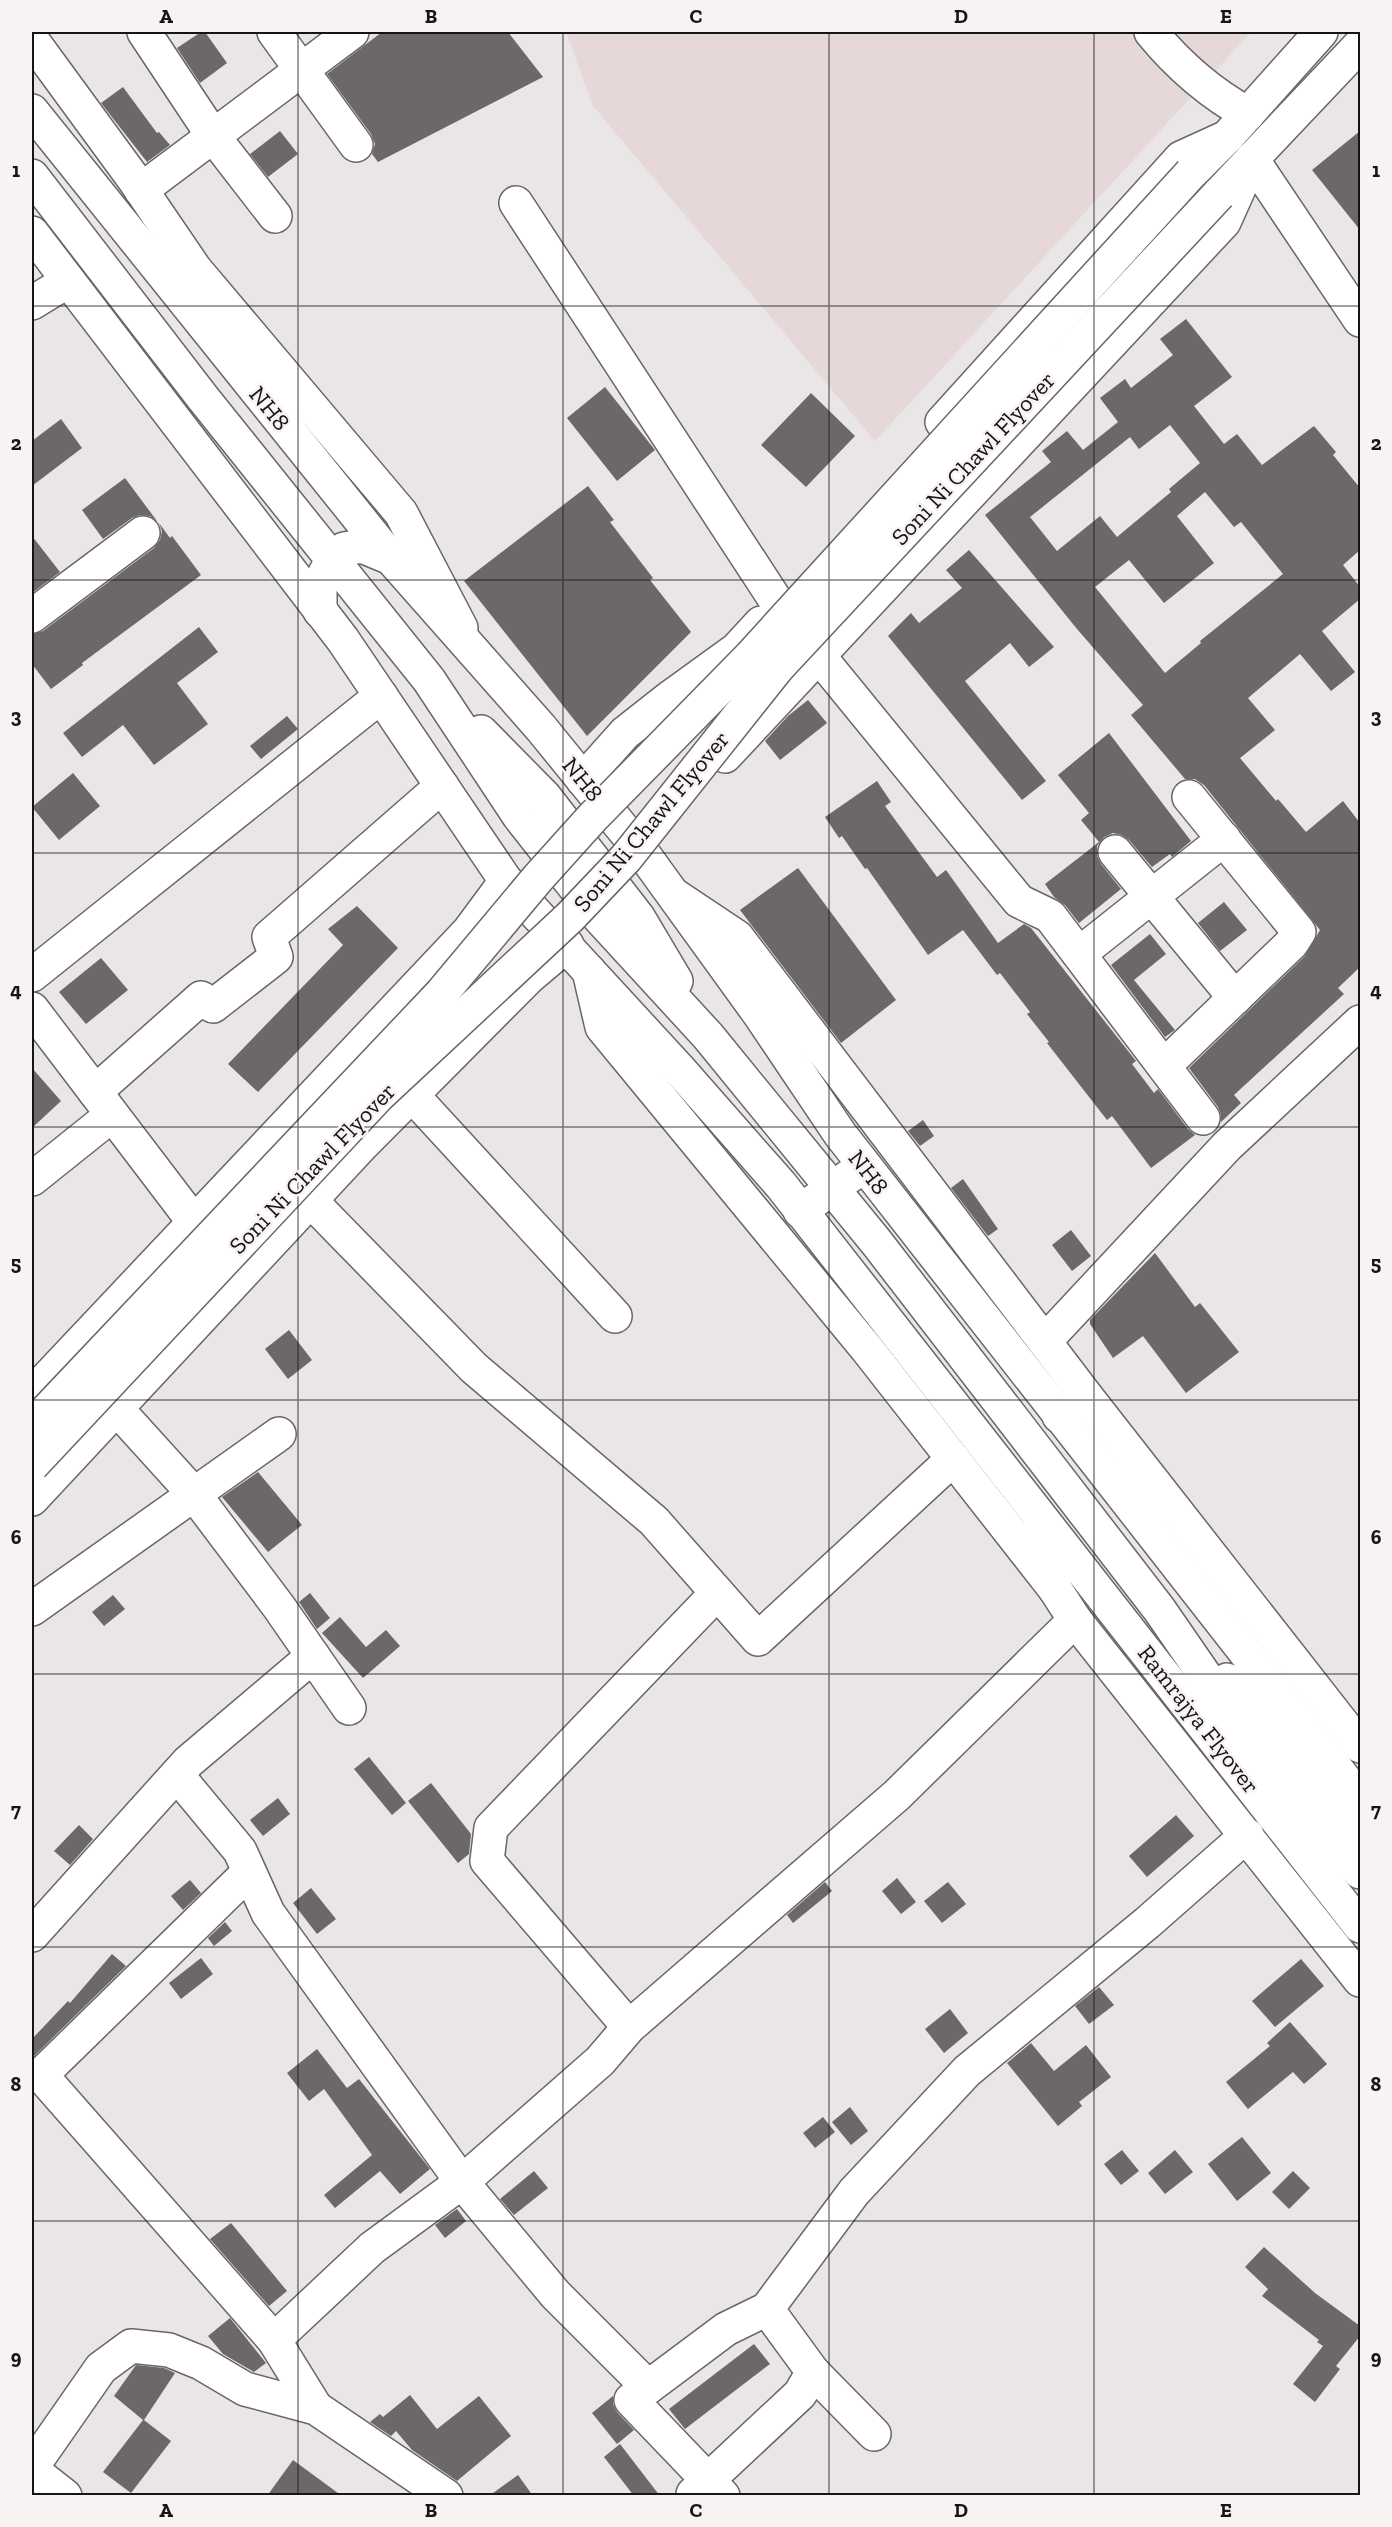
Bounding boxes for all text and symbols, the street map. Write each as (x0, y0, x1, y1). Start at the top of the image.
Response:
text: A (159, 4, 173, 28)
text: B (425, 4, 437, 28)
text: C (690, 4, 703, 28)
text: D (954, 4, 968, 28)
text: E (1220, 4, 1232, 28)
text: 1 (12, 158, 20, 182)
text: 1 (1372, 158, 1380, 182)
street label: Soni Ni Chawl Flyover (885, 365, 1061, 551)
street label: NH8 (243, 380, 297, 436)
text: 2 (11, 431, 22, 455)
text: 2 (1371, 431, 1382, 455)
text: 3 (11, 704, 22, 728)
text: 3 (1371, 704, 1382, 728)
street label: Soni Ni Chawl Flyover (567, 725, 735, 917)
street label: NH8 (556, 751, 610, 807)
text: 4 (10, 978, 22, 1002)
text: 4 (1370, 978, 1382, 1002)
street label: Soni Ni Chawl Flyover (223, 1076, 401, 1260)
street label: NH8 (843, 1144, 895, 1200)
text: 5 (11, 1251, 21, 1275)
text: 5 (1371, 1251, 1381, 1275)
text: 6 (11, 1525, 22, 1549)
text: 6 (1371, 1525, 1382, 1549)
street label: Ramrajya Flyover (1132, 1639, 1266, 1799)
text: 7 (11, 1798, 21, 1822)
text: 7 (1371, 1798, 1381, 1822)
text: 8 (11, 2072, 22, 2096)
text: 8 (1371, 2072, 1382, 2096)
text: 9 (11, 2345, 22, 2369)
text: 9 (1371, 2345, 1382, 2369)
text: A (159, 2498, 173, 2522)
text: B (425, 2498, 437, 2522)
text: C (690, 2498, 703, 2522)
text: D (954, 2498, 968, 2522)
text: E (1220, 2498, 1232, 2522)

